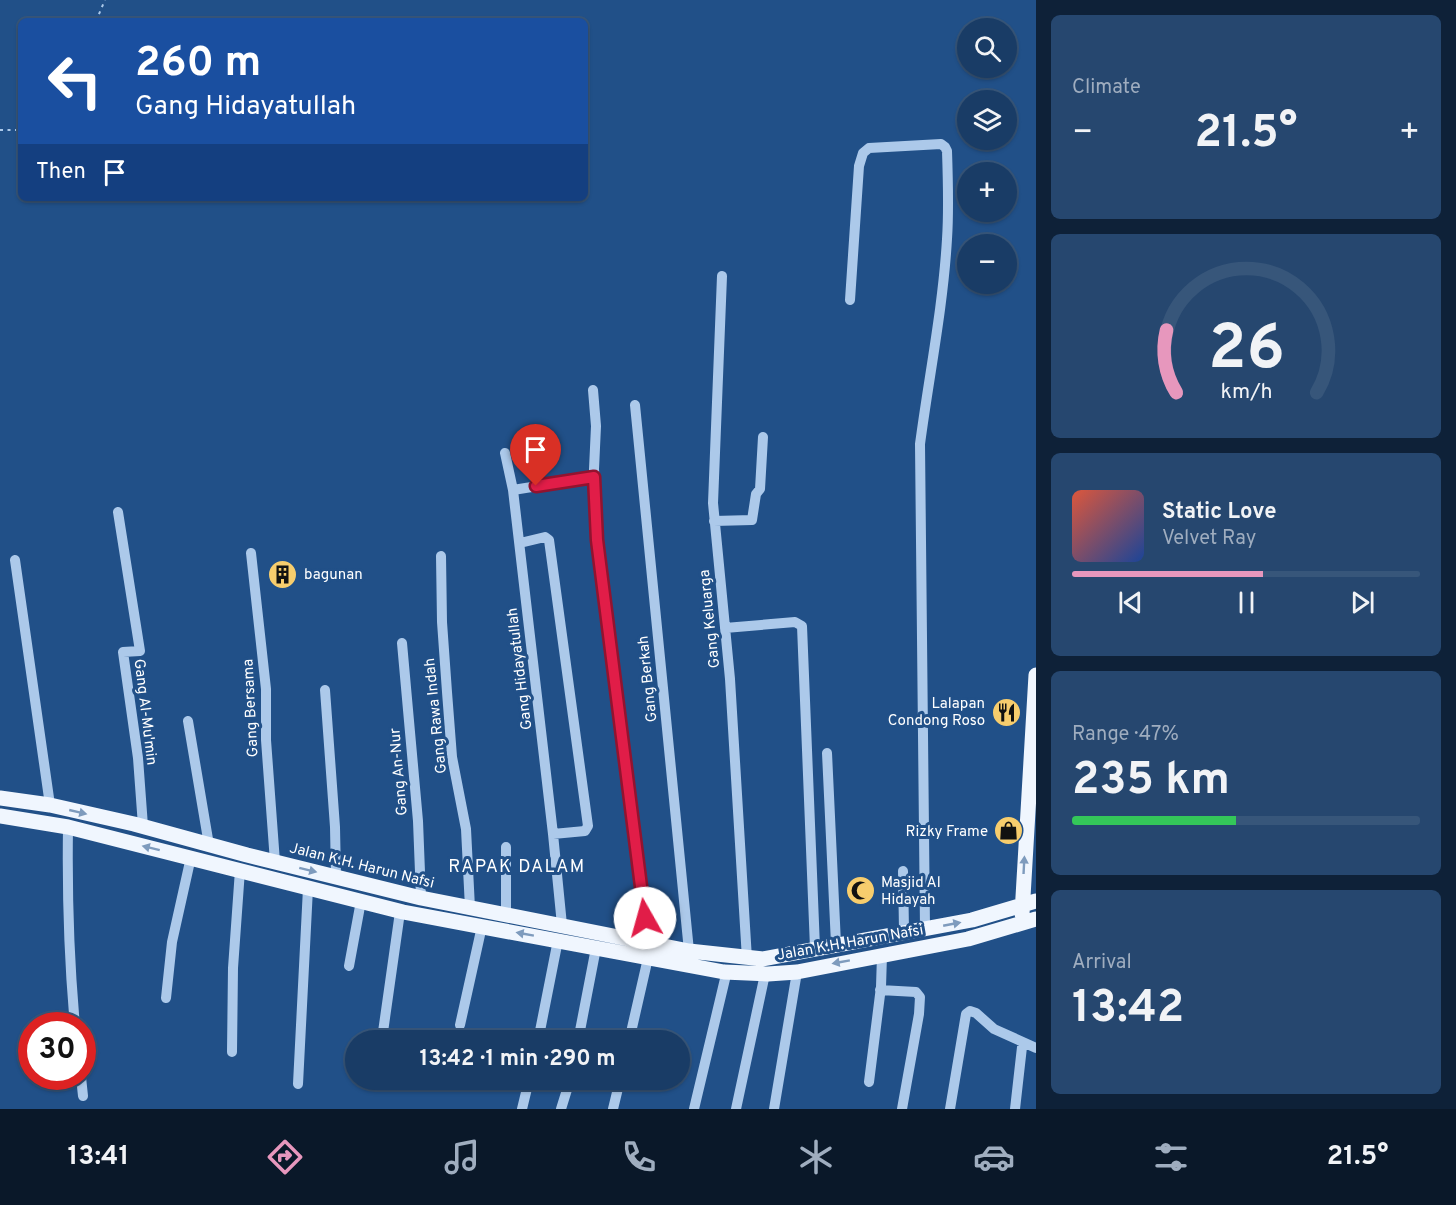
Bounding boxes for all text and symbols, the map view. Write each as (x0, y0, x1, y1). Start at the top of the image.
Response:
map controls (957, 18, 1017, 294)
button: search (957, 18, 1017, 78)
text: 260 m (135, 38, 261, 91)
icon: left (36, 42, 114, 120)
text: Climate (1072, 75, 1141, 101)
text: Gang Hidayatullah (135, 90, 356, 124)
button: layers (957, 90, 1017, 150)
text: 21.5° (1195, 106, 1297, 163)
text: − (1072, 113, 1093, 155)
text: + (1399, 113, 1420, 155)
icon: arrive (98, 156, 131, 189)
text: Then (36, 159, 86, 186)
button: + (957, 162, 1017, 222)
button: − (957, 234, 1017, 294)
text: 26 (1208, 312, 1284, 391)
text: km/h (1220, 379, 1272, 406)
pin (510, 424, 561, 486)
icon: arrive (519, 433, 552, 466)
text: Static Love (1162, 499, 1276, 526)
text: Velvet Ray (1162, 526, 1256, 552)
building icon: bagunan (267, 558, 299, 590)
place label: bagunan (304, 566, 363, 585)
street label: Gang Keluarga (696, 569, 725, 669)
icon: previous (1114, 586, 1147, 619)
icon: pause (1230, 586, 1263, 619)
icon: next (1346, 586, 1379, 619)
street label: Gang Hidayatullah (504, 607, 537, 731)
street label: Gang Berkah (635, 635, 662, 723)
street label: Gang Rawa Indah (421, 657, 452, 775)
street label: Gang Al-Mu'min (129, 658, 160, 766)
street label: Gang Bersama (239, 658, 264, 758)
place label: Lalapan Condong Roso (888, 695, 985, 731)
restaurant icon: Lalapan Condong Roso (990, 696, 1022, 728)
text: Range · 47% (1072, 722, 1179, 748)
street label: Gang An-Nur (386, 727, 413, 816)
text: 235 km (1072, 753, 1230, 810)
one-way arrow (69, 807, 88, 817)
shop icon: Rizky Frame (993, 815, 1025, 847)
place label: Rizky Frame (906, 823, 988, 842)
street label: Jalan K.H. Harun Nafsi (287, 839, 436, 894)
one-way arrow (142, 842, 160, 852)
one-way arrow (1020, 855, 1029, 874)
district label: RAPAK DALAM (448, 856, 586, 879)
one-way arrow (299, 866, 317, 876)
place label: Masjid Al Hidayah (881, 874, 941, 910)
mosque icon: Masjid Al Hidayah (844, 875, 876, 907)
position arrow (613, 886, 677, 950)
one-way arrow (943, 919, 962, 928)
street label: Jalan K.H. Harun Nafsi (775, 921, 925, 966)
one-way arrow (515, 929, 534, 938)
text: Arrival (1072, 950, 1132, 976)
one-way arrow (831, 958, 850, 967)
text: 13:42 (1072, 981, 1184, 1038)
speed limit sign: 30 (18, 1012, 96, 1090)
text: 13:42 · 1 min · 290 m (419, 1046, 616, 1073)
icon: directions (264, 1136, 306, 1178)
icon: music (441, 1136, 483, 1178)
icon: phone (618, 1136, 660, 1178)
icon: climate (795, 1136, 837, 1178)
icon: car (973, 1136, 1015, 1178)
icon: filters (1150, 1136, 1192, 1178)
text: 13:41 (68, 1140, 129, 1174)
text: 21.5° (1327, 1140, 1388, 1174)

